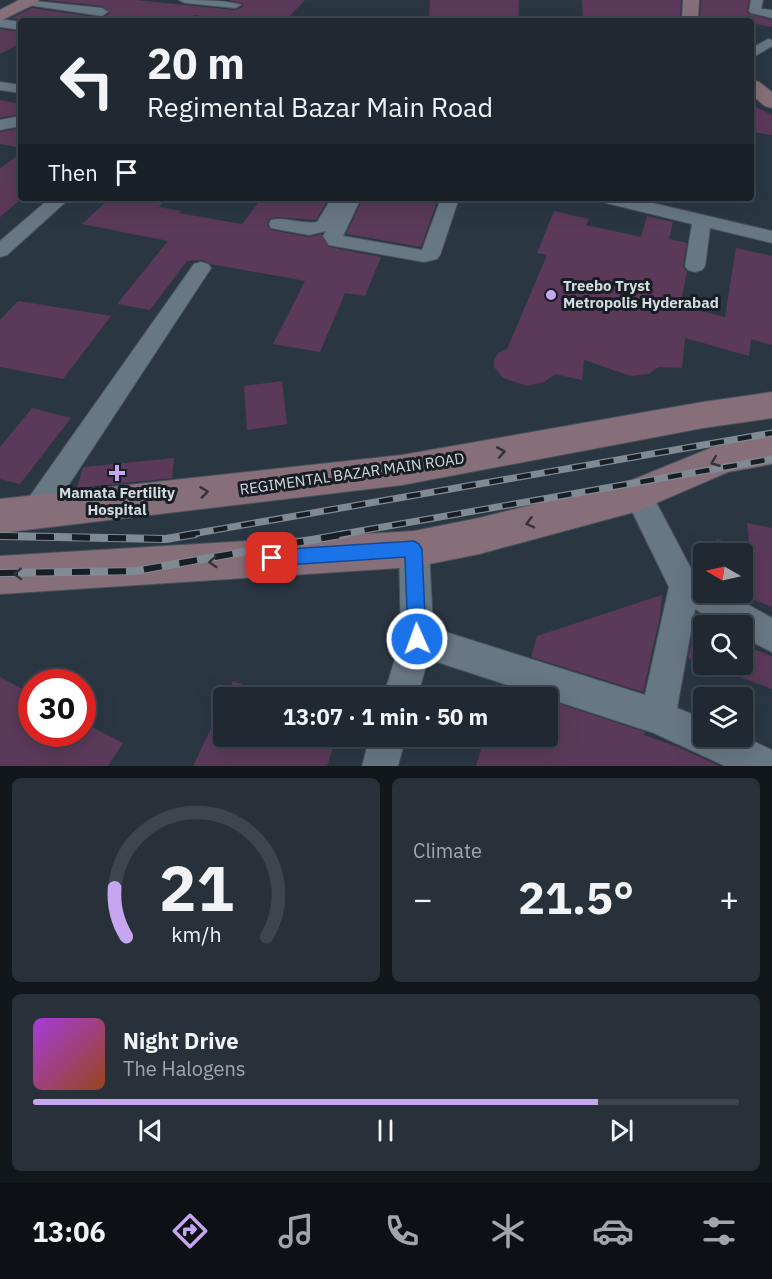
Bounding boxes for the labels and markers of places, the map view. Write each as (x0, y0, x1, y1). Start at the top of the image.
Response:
place label: Treebo Tryst Metropolis Hyderabad (563, 276, 719, 312)
marker: Treebo Tryst Metropolis Hyderabad (544, 288, 558, 302)
marker: Mamata Fertility Hospital (108, 464, 126, 482)
place label: Mamata Fertility Hospital (59, 483, 175, 519)
pin (246, 532, 297, 583)

